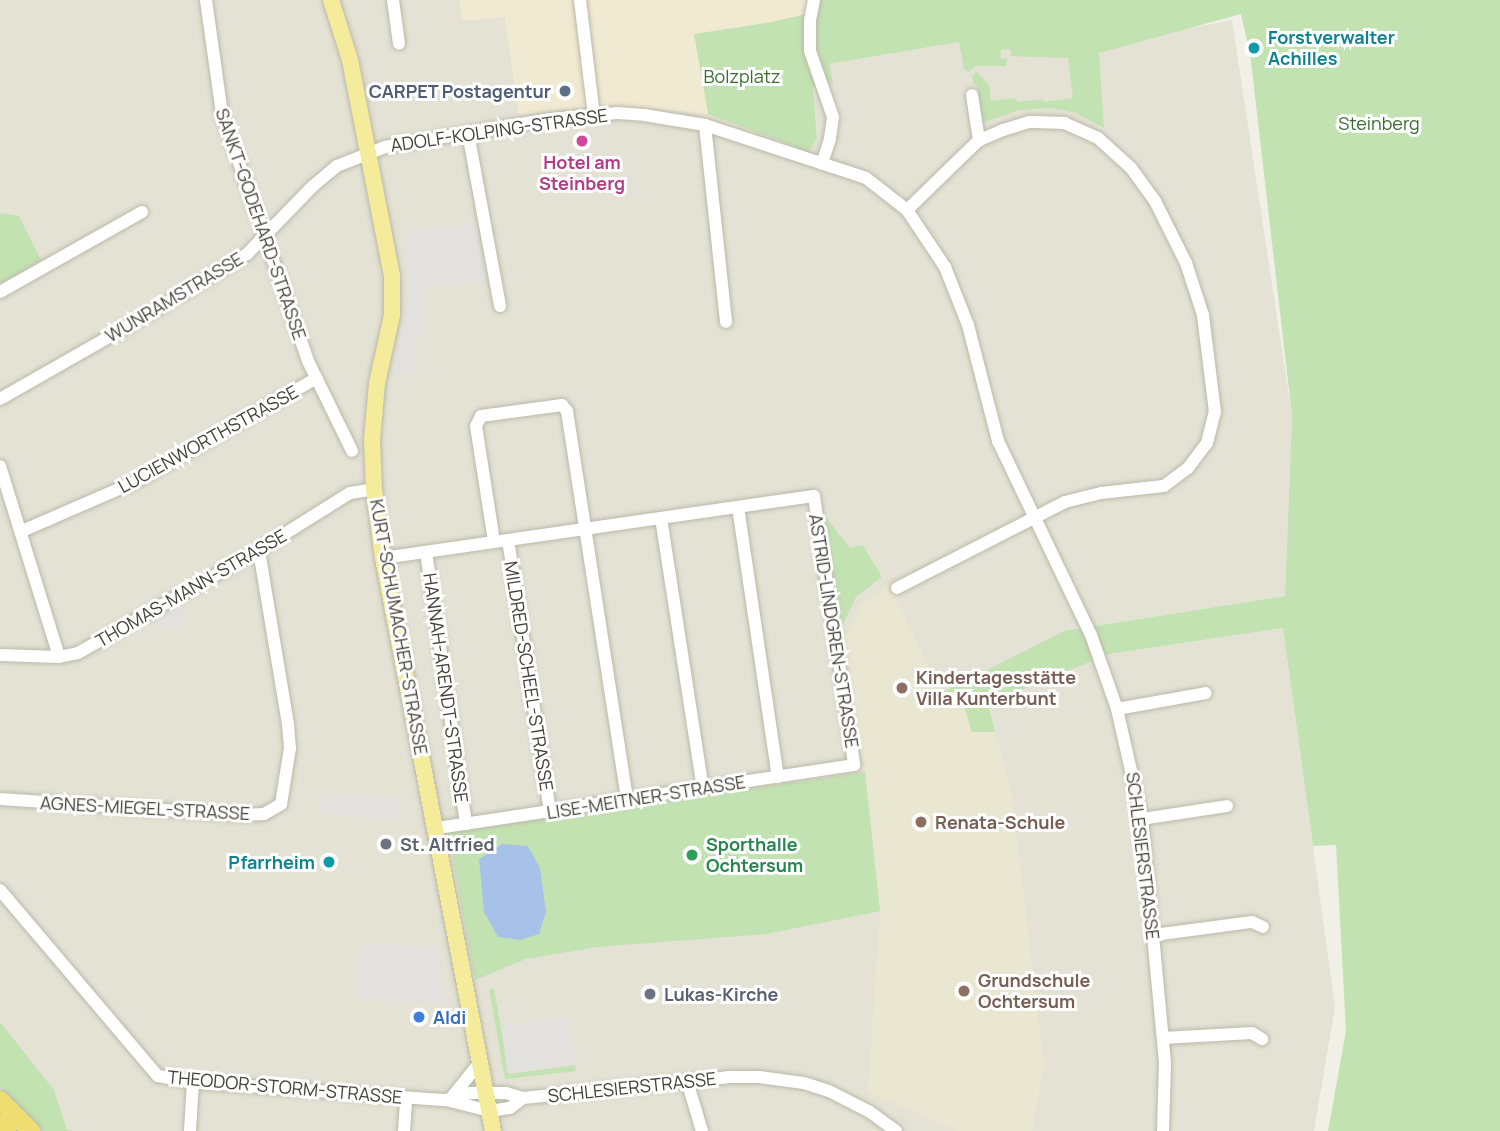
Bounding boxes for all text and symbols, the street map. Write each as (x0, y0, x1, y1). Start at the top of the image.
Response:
place label: Forstverwalter Achilles (1268, 27, 1395, 70)
marker: Forstverwalter Achilles (1246, 40, 1262, 56)
park label: Bolzplatz (703, 65, 781, 87)
place label: CARPET Postagentur (368, 80, 551, 102)
marker: CARPET Postagentur (557, 83, 573, 99)
street label: ADOLF-KOLPING-STRASSE (389, 104, 609, 156)
street label: SANKT-GODEHARD-STRASSE (211, 105, 311, 343)
park label: Steinberg (1338, 112, 1420, 134)
marker: Hotel am Steinberg (574, 133, 590, 149)
place label: Hotel am Steinberg (539, 152, 625, 194)
street label: WUNRAMSTRASSE (101, 247, 247, 347)
street label: LUCIENWORTHSTRASSE (114, 381, 302, 497)
street label: KURT-SCHUMACHER-STRASSE (366, 497, 432, 757)
street label: ASTRID-LINDGREN-STRASSE (805, 512, 863, 750)
street label: THOMAS-MANN-STRASSE (92, 524, 290, 652)
street label: MILDRED-SCHEEL-STRASSE (500, 560, 558, 792)
street label: HANNAH-ARENDT-STRASSE (419, 572, 473, 804)
place label: Kindertagesstätte Villa Kunterbunt (916, 667, 1076, 710)
marker: Kindertagesstätte Villa Kunterbunt (894, 680, 910, 696)
street label: LISE-MEITNER-STRASSE (545, 771, 747, 823)
street label: SCHLESIERSTRASSE (1122, 771, 1164, 941)
street label: AGNES-MIEGEL-STRASSE (39, 792, 251, 824)
place label: Renata-Schule (935, 811, 1065, 833)
marker: Renata-Schule (913, 814, 929, 830)
place label: St. Altfried (400, 833, 495, 855)
place label: Sporthalle Ochtersum (706, 834, 803, 876)
marker: St. Altfried (378, 836, 394, 852)
marker: Sporthalle Ochtersum (684, 847, 700, 863)
place label: Pfarrheim (228, 851, 315, 873)
marker: Pfarrheim (321, 854, 337, 870)
place label: Grundschule Ochtersum (978, 970, 1090, 1012)
place label: Lukas-Kirche (664, 983, 778, 1005)
marker: Grundschule Ochtersum (956, 983, 972, 999)
marker: Lukas-Kirche (642, 986, 658, 1002)
place label: Aldi (433, 1006, 466, 1028)
marker: Aldi (411, 1009, 427, 1025)
street label: THEODOR-STORM-STRASSE (167, 1066, 403, 1108)
street label: SCHLESIERSTRASSE (547, 1067, 717, 1107)

